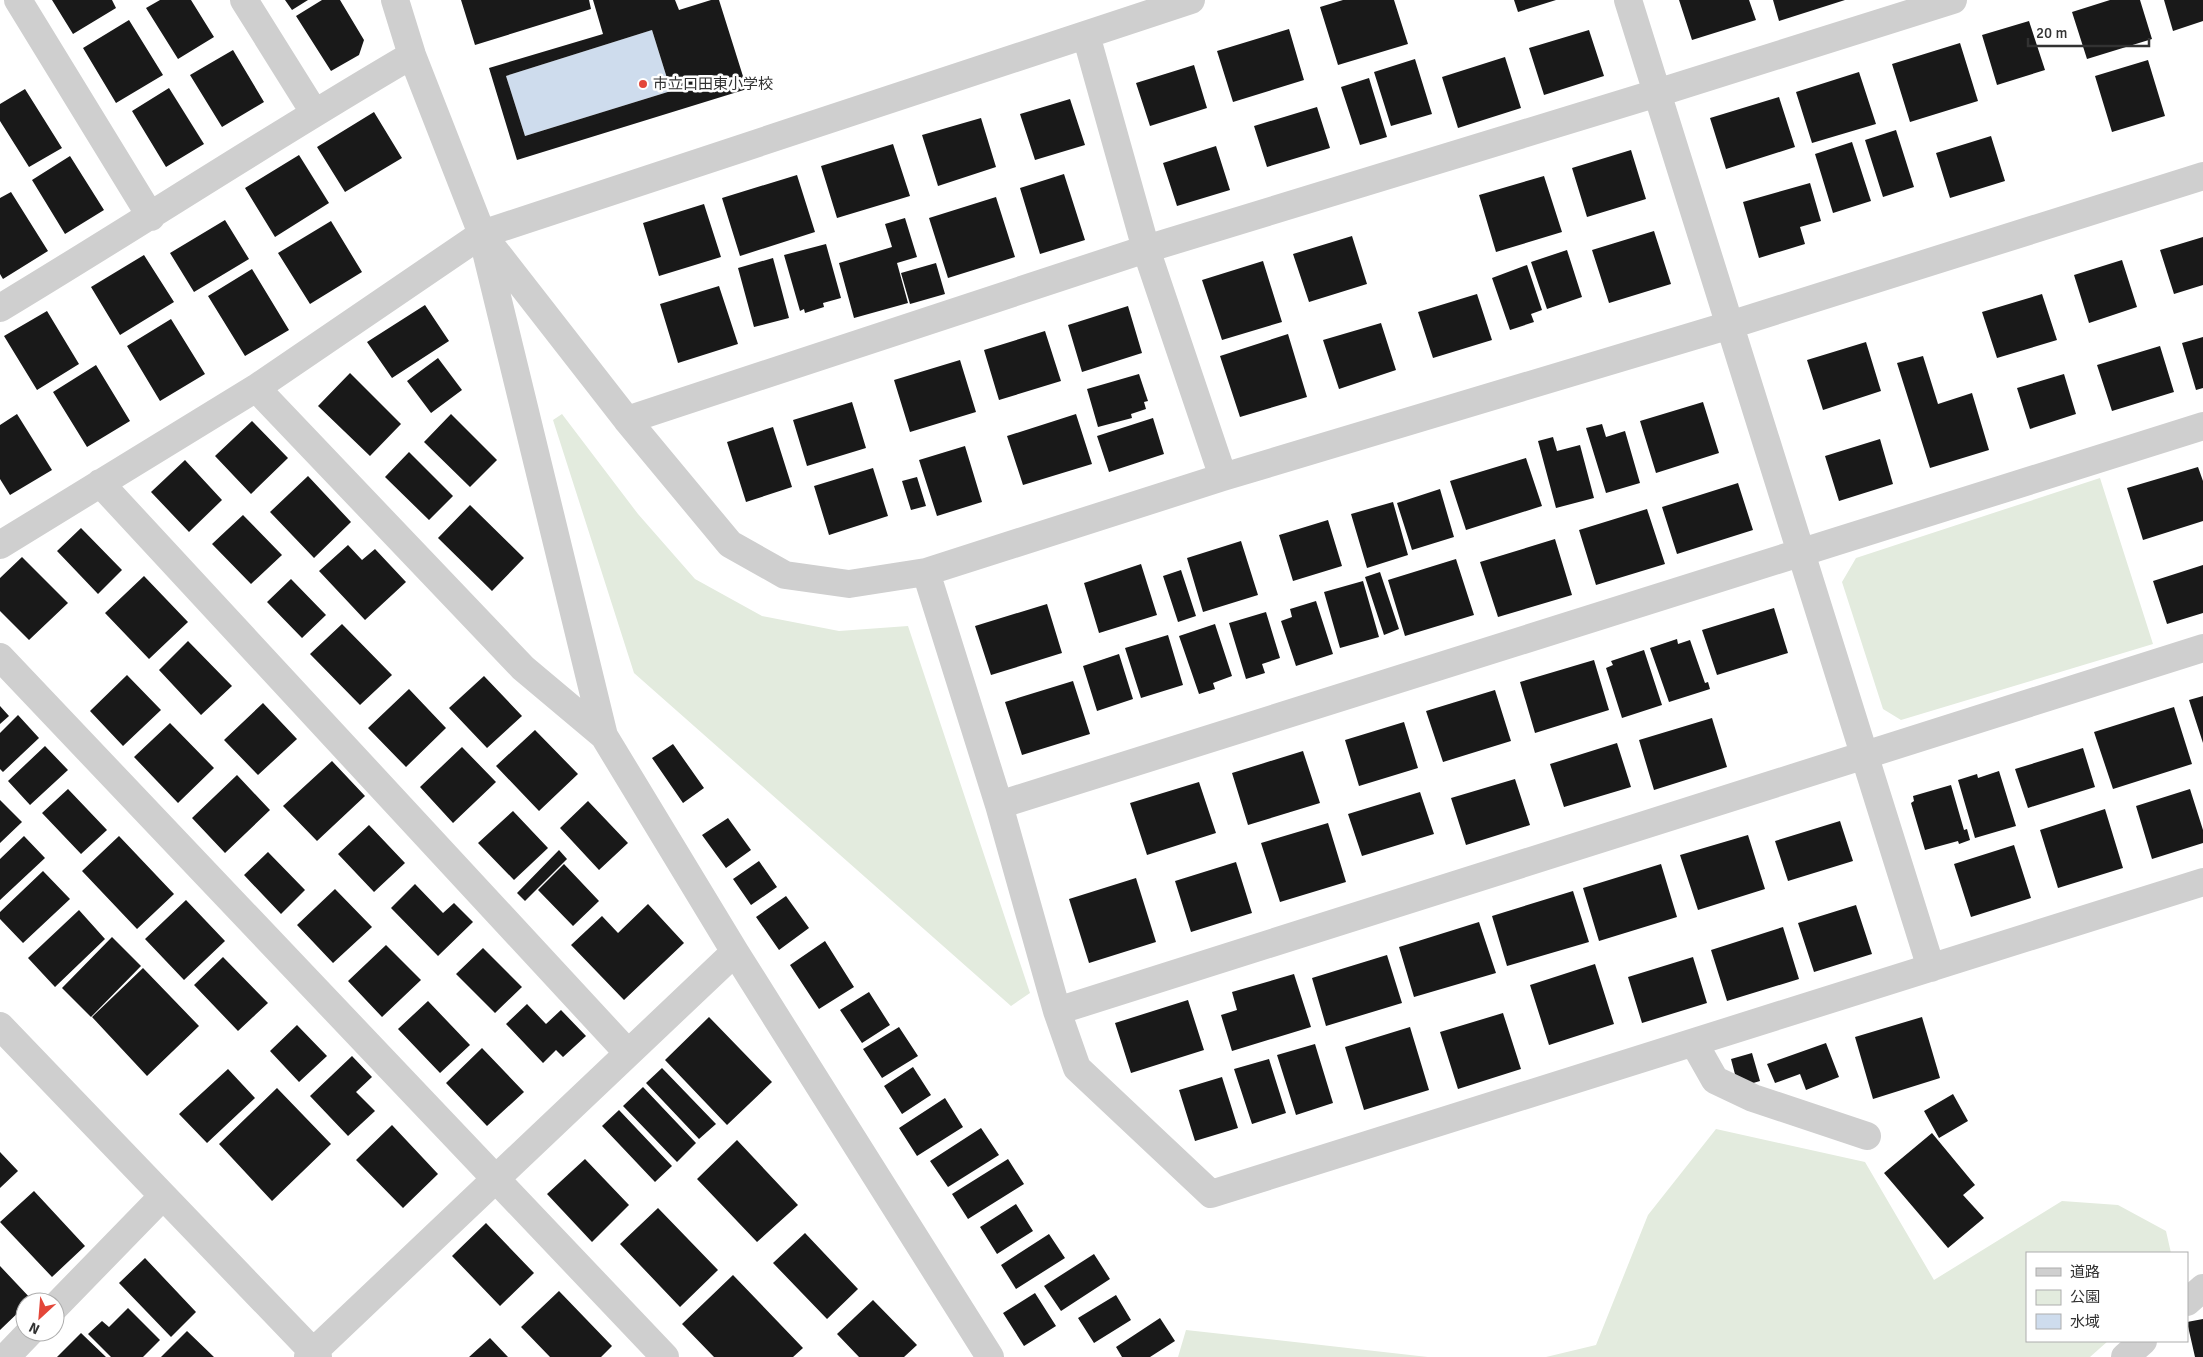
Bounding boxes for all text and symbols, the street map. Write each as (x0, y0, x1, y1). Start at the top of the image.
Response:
scale bar (2028, 15, 2149, 47)
text: 20 m (2036, 24, 2067, 42)
place label: 市立口田東小学校 (653, 75, 773, 93)
marker: 市立口田東小学校 (637, 78, 649, 90)
legend (2026, 1252, 2188, 1342)
text: 道路 (2070, 1263, 2100, 1281)
text: 公園 (2070, 1288, 2100, 1306)
north arrow (15, 1292, 65, 1342)
text: 水域 (2070, 1313, 2100, 1331)
text: N (26, 1318, 43, 1338)

